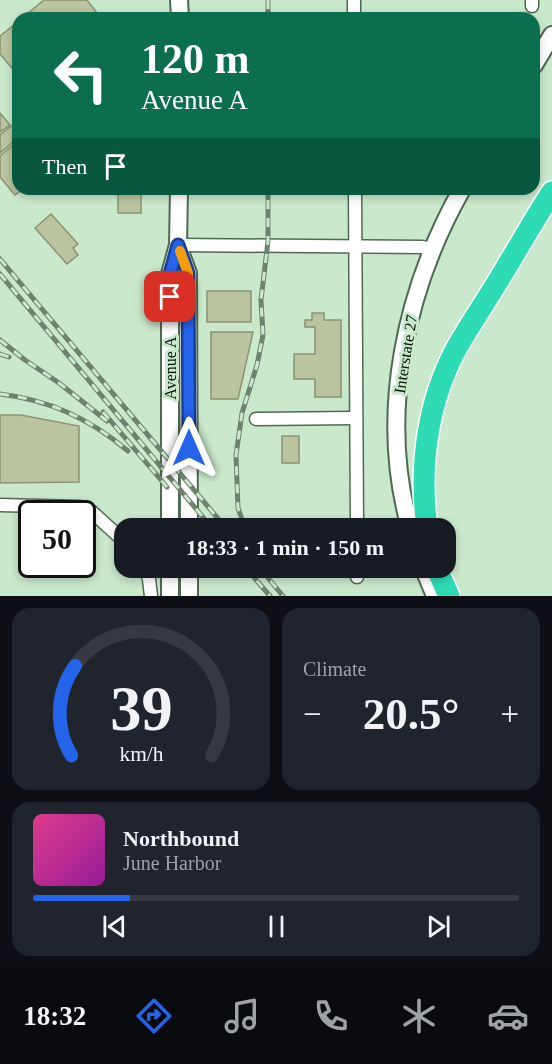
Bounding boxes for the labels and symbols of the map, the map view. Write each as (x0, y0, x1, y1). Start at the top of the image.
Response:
pin (144, 271, 195, 322)
street label: Interstate 27 (391, 313, 420, 395)
street label: Avenue A (162, 336, 179, 400)
position arrow (157, 416, 221, 480)
speed limit sign: 50 (18, 500, 96, 578)

